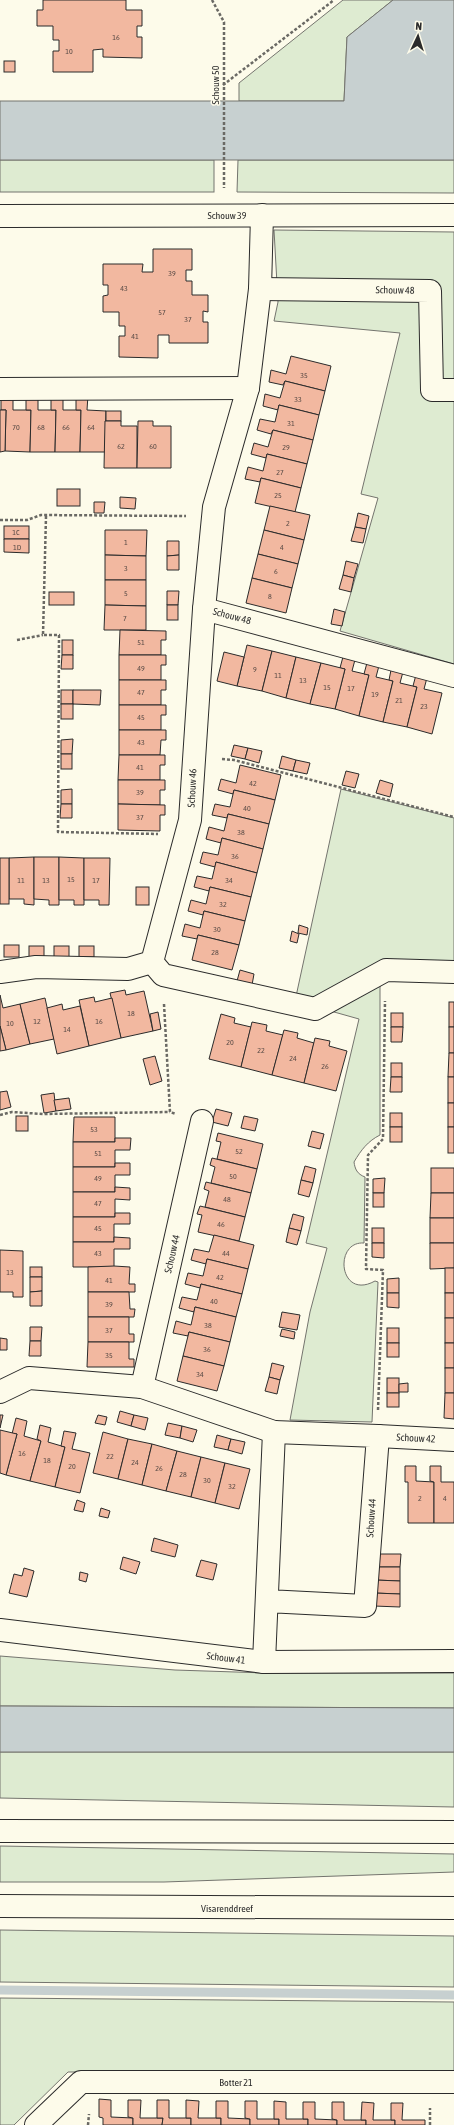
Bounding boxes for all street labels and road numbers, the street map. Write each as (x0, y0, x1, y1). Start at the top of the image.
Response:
street label: Schouw 50 (210, 65, 221, 105)
street label: Schouw 39 (207, 210, 247, 221)
street label: Schouw 48 (375, 284, 415, 296)
street label: Schouw 48 (212, 606, 253, 626)
street label: Schouw 46 (185, 768, 199, 808)
street label: Schouw 44 (162, 1233, 182, 1274)
street label: Schouw 42 (396, 1431, 436, 1445)
street label: Schouw 44 (364, 1498, 378, 1538)
street label: Schouw 41 (206, 1650, 246, 1666)
street label: Visarenddreef (201, 1903, 253, 1914)
street label: Botter 21 (219, 2077, 253, 2088)

